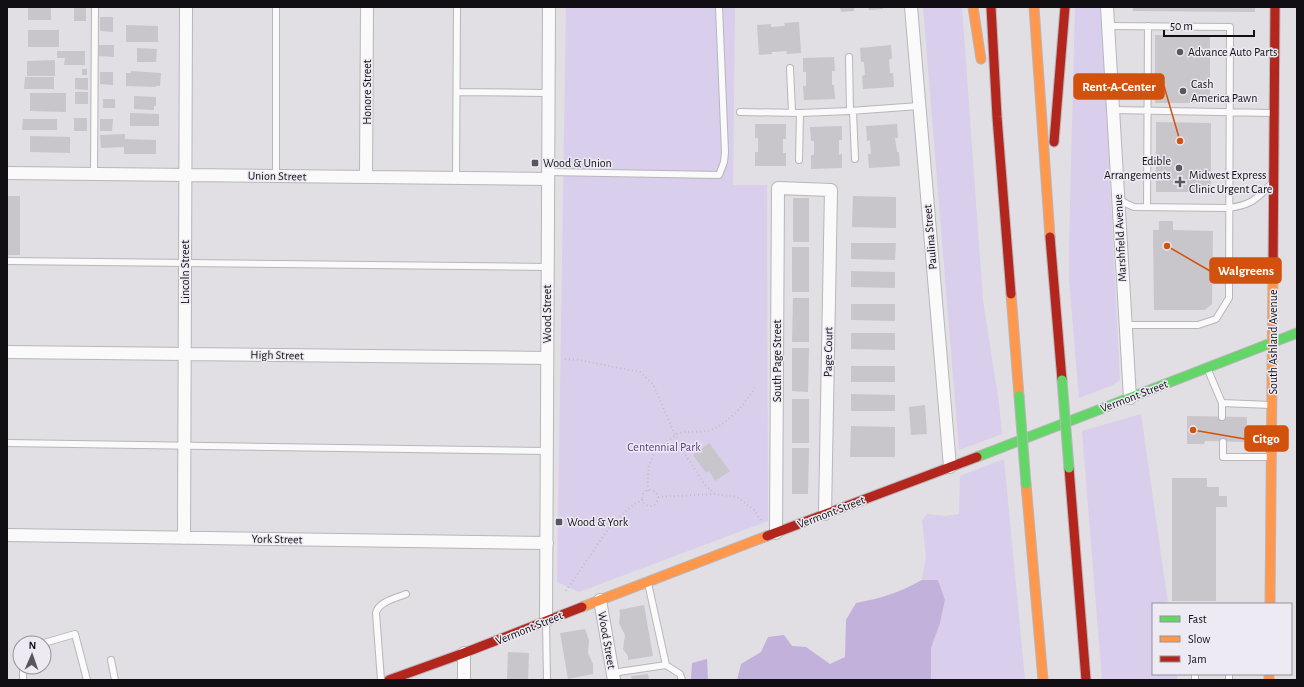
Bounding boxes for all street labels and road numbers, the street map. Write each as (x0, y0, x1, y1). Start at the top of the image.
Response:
street label: Honore Street (361, 59, 373, 125)
street label: Union Street (248, 169, 307, 183)
street label: Marshfield Avenue (1112, 194, 1128, 282)
street label: Paulina Street (921, 204, 939, 270)
street label: Lincoln Street (179, 240, 191, 304)
street label: Wood Street (541, 285, 553, 343)
street label: South Ashland Avenue (1267, 290, 1279, 394)
street label: South Page Street (771, 320, 783, 402)
street label: Page Court (822, 327, 834, 377)
street label: High Street (250, 349, 304, 361)
street label: Vermont Street (1099, 378, 1170, 414)
street label: Vermont Street (796, 494, 867, 530)
street label: York Street (251, 533, 303, 545)
street label: Vermont Street (494, 609, 564, 647)
street label: Wood Street (596, 610, 618, 670)

